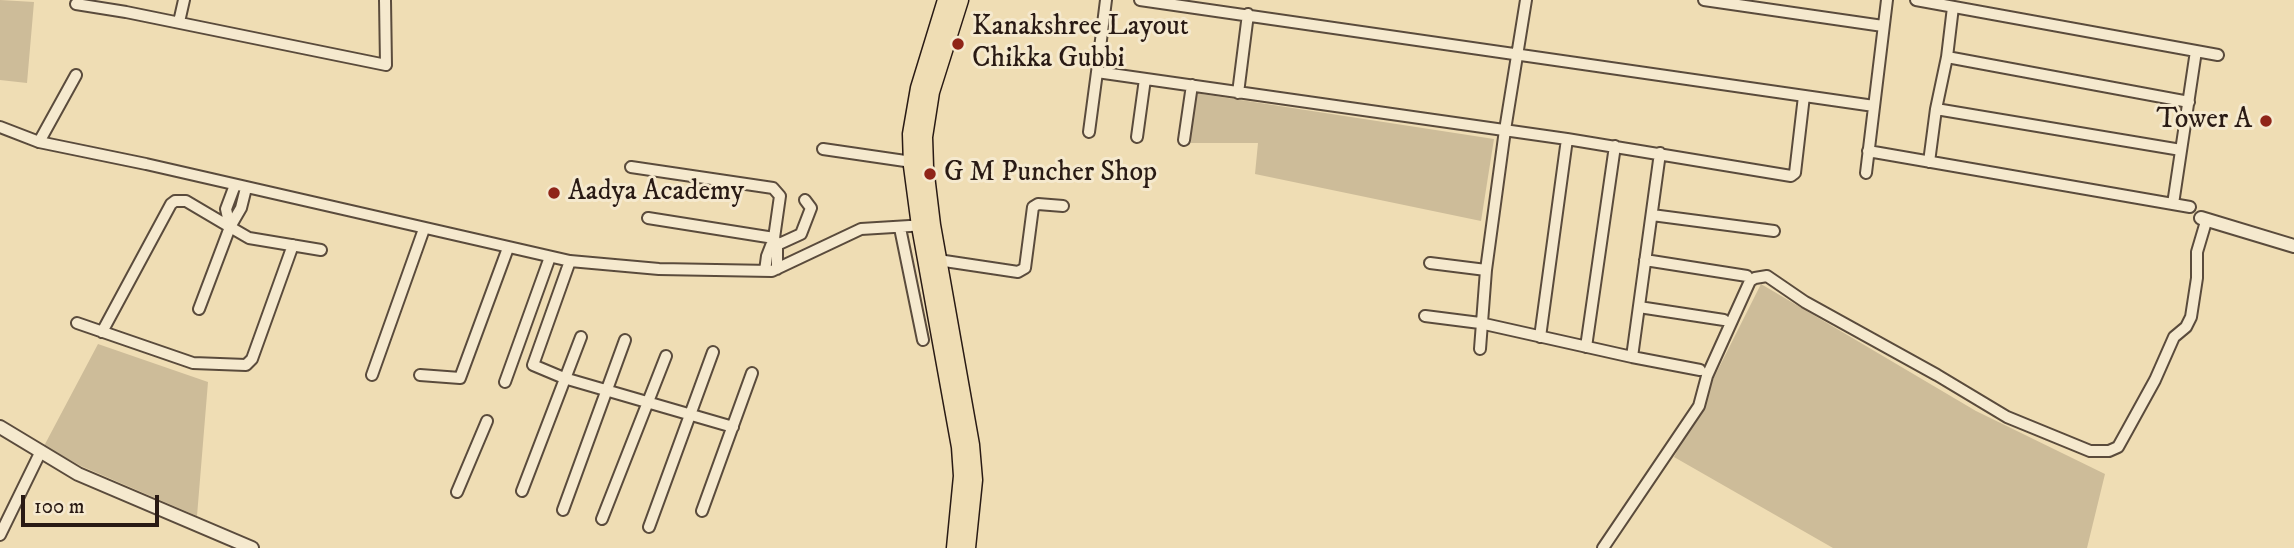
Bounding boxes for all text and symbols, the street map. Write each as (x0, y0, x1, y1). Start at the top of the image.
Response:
place label: Kanakshree Layout Chikka Gubbi (972, 11, 1189, 77)
marker: Kanakshree Layout Chikka Gubbi (950, 36, 966, 52)
place label: Tower A (2156, 104, 2252, 138)
marker: Tower A (2258, 113, 2274, 129)
place label: G M Puncher Shop (944, 157, 1157, 191)
marker: G M Puncher Shop (922, 166, 938, 182)
place label: Aadya Academy (568, 176, 744, 210)
marker: Aadya Academy (546, 185, 562, 201)
scale bar (24, 482, 163, 526)
text: 100 m (34, 494, 85, 520)

